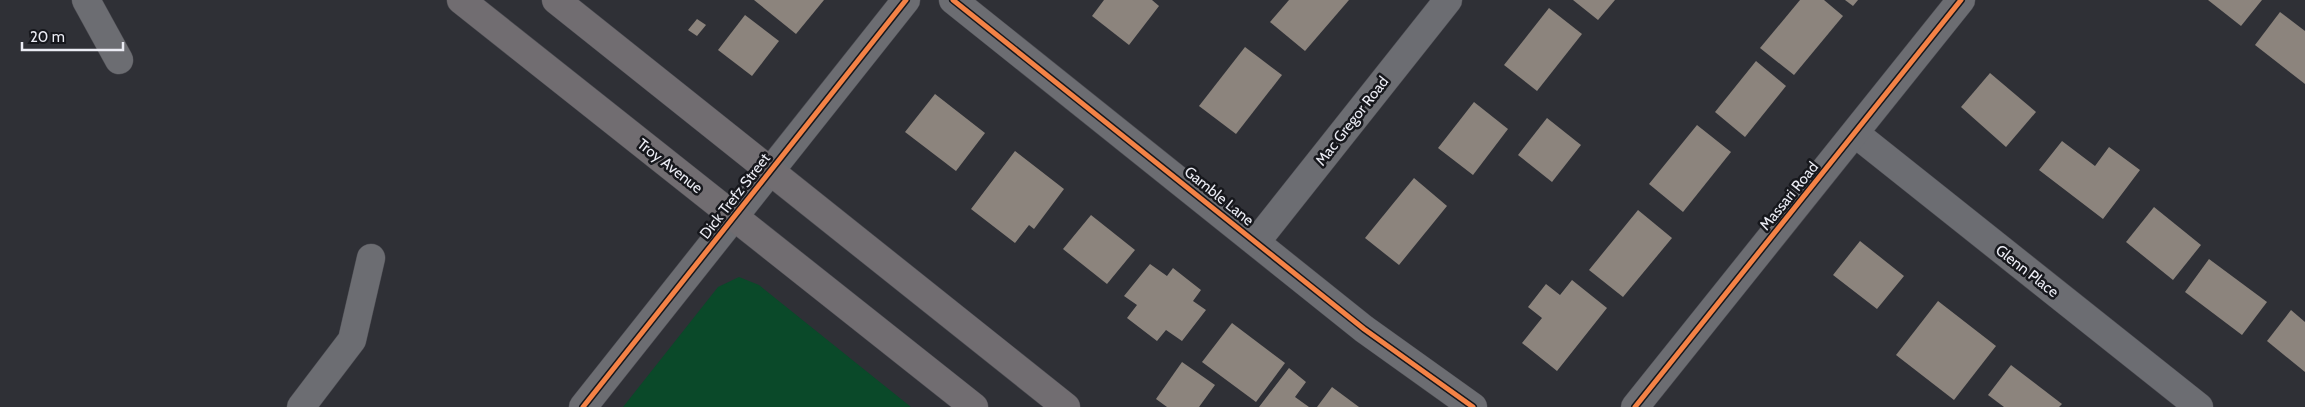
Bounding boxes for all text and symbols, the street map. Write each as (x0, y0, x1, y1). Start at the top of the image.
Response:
scale bar (22, 20, 124, 52)
text: 20 m (30, 28, 65, 46)
street label: Mac Gregor Road (1312, 73, 1392, 169)
street label: Troy Avenue (634, 135, 706, 197)
street label: Dick Trefz Street (696, 150, 774, 242)
street label: Massari Road (1756, 158, 1822, 234)
street label: Gamble Lane (1181, 163, 1258, 230)
street label: Glenn Place (1992, 241, 2062, 301)

